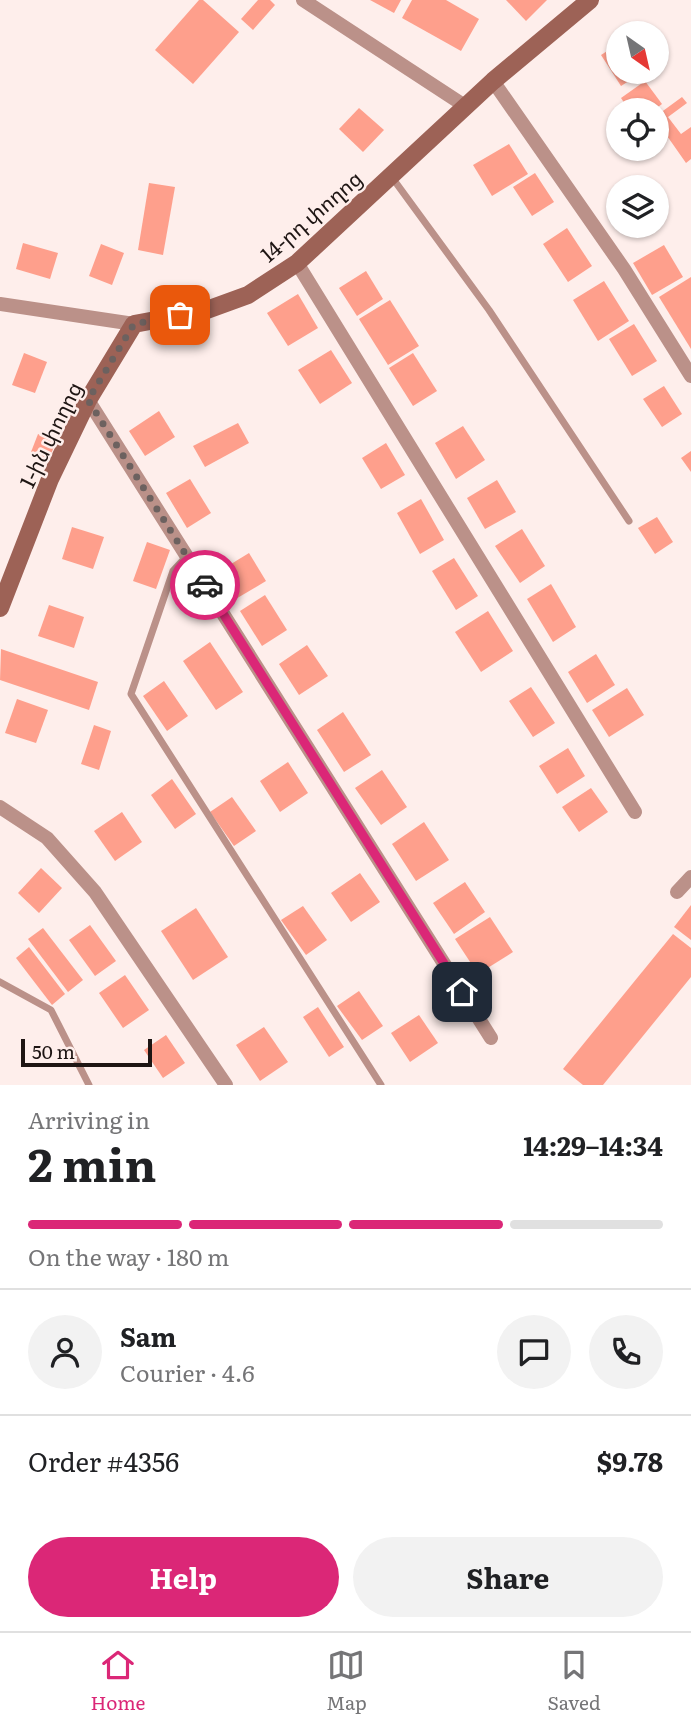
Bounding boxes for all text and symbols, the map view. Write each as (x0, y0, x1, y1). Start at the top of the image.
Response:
north arrow (606, 21, 668, 84)
map controls (606, 21, 669, 238)
button: locate (606, 98, 669, 161)
street label: 14-րդ փողոց (252, 162, 368, 268)
button: layers (606, 175, 669, 238)
pin (150, 285, 210, 345)
icon: bag (161, 296, 199, 334)
street label: 1-ին փողոց (10, 376, 88, 492)
courier (170, 550, 240, 620)
icon: car (186, 566, 224, 604)
pin (432, 962, 492, 1022)
icon: home (443, 973, 481, 1011)
scale bar (21, 1036, 152, 1068)
text: 50 m (32, 1037, 75, 1065)
text: Arriving in (28, 1102, 150, 1136)
text: 14:29–14:34 (523, 1125, 663, 1164)
text: 2 min (28, 1128, 157, 1196)
text: On the way · 180 m (28, 1239, 229, 1273)
button: person (28, 1315, 102, 1389)
button: chat (497, 1315, 571, 1389)
button: phone (589, 1315, 663, 1389)
text: Sam (120, 1316, 176, 1355)
text: Courier · 4.6 (120, 1355, 255, 1389)
text: Order #4356 (28, 1441, 179, 1480)
text: $9.78 (597, 1441, 663, 1480)
button: Help (28, 1537, 339, 1617)
button: Share (353, 1537, 663, 1617)
tab: Home (90, 1646, 145, 1716)
tab: Map (326, 1646, 367, 1716)
tab: Saved (548, 1646, 601, 1716)

